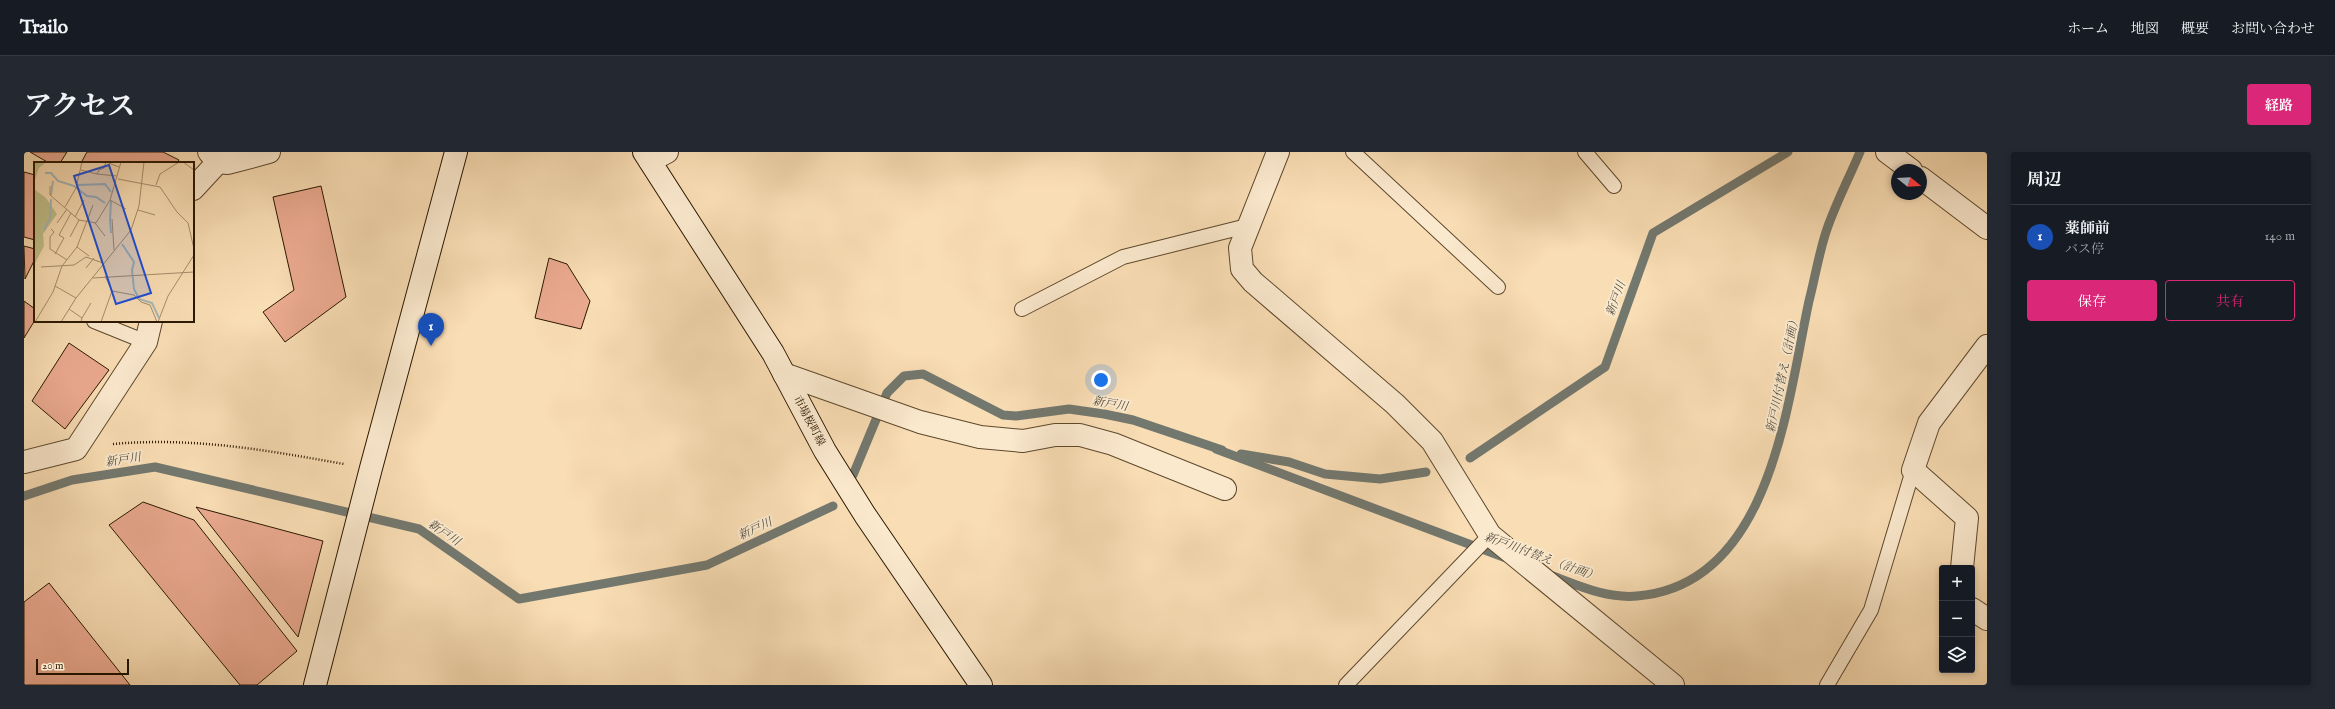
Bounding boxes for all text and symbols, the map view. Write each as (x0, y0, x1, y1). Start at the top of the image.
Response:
text: Trailo (20, 16, 68, 40)
text: ホーム (2067, 20, 2109, 38)
text: 地図 (2131, 20, 2159, 38)
text: 概要 (2181, 20, 2209, 38)
text: お問い合わせ (2231, 20, 2315, 38)
button: 経路 (2247, 84, 2311, 125)
text: アクセス (24, 90, 135, 125)
inset map (34, 162, 194, 322)
north arrow (1891, 164, 1927, 200)
text: 周辺 (2027, 170, 2061, 191)
text: 薬師前 (2065, 219, 2110, 238)
text: 1 (2038, 228, 2042, 245)
text: 140 m (2265, 228, 2295, 245)
text: バス停 (2065, 241, 2104, 258)
water label: 新戸川 (1603, 278, 1630, 318)
button: 保存 (2027, 280, 2157, 321)
button: 共有 (2165, 280, 2295, 321)
pin: 1 (418, 313, 444, 346)
water label: 新戸川付替え（計画） (1763, 314, 1803, 434)
your location (1091, 370, 1111, 390)
street label: 市場桜町線 (790, 393, 828, 449)
water label: 新戸川 (1091, 393, 1131, 415)
water label: 新戸川 (104, 449, 144, 470)
water label: 新戸川 (736, 514, 776, 543)
water label: 新戸川 (425, 517, 465, 550)
water label: 新戸川付替え（計画） (1482, 529, 1600, 585)
map controls (1939, 565, 1975, 673)
button: + (1939, 565, 1975, 601)
button: − (1939, 601, 1975, 637)
button: layers (1939, 637, 1975, 673)
scale bar (36, 657, 129, 676)
text: 20 m (42, 659, 63, 673)

